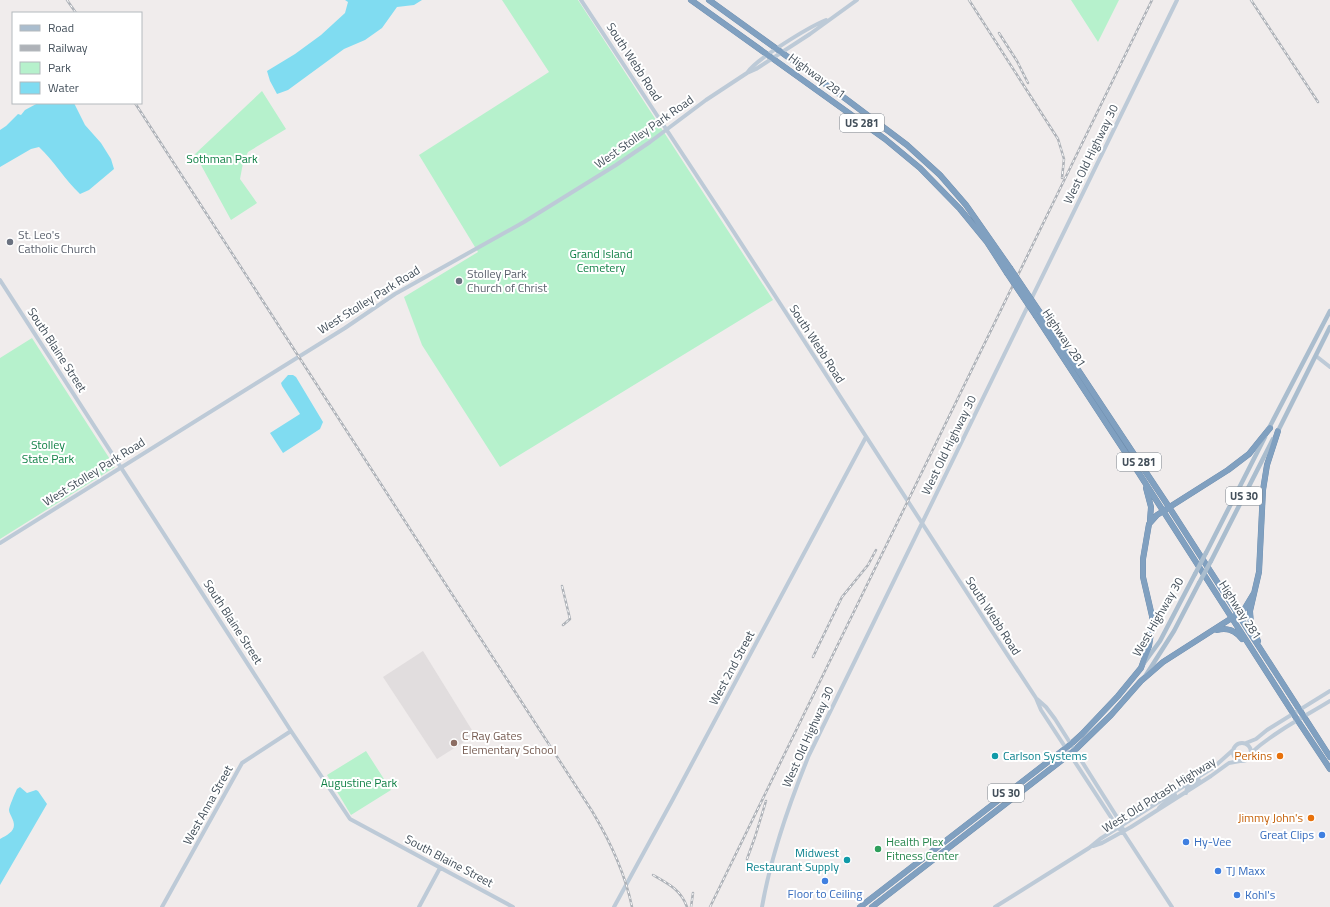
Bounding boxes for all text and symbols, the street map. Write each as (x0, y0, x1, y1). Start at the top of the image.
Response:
legend (12, 12, 142, 104)
text: Road (48, 18, 74, 37)
street label: South Webb Road (602, 19, 667, 105)
text: Railway (48, 38, 88, 57)
street label: Highway 281 (785, 48, 850, 103)
text: Park (48, 58, 71, 77)
text: Water (48, 78, 79, 97)
street label: West Stolley Park Road (590, 90, 697, 173)
street label: West Old Highway 30 (1058, 100, 1123, 207)
road number: US 281 (840, 114, 884, 132)
park label: Sothman Park (186, 149, 258, 168)
place label: St. Leo's Catholic Church (18, 225, 96, 258)
marker: St. Leo's Catholic Church (5, 237, 15, 247)
park label: Grand Island Cemetery (569, 244, 633, 277)
street label: West Stolley Park Road (314, 260, 424, 339)
place label: Stolley Park Church of Christ (467, 264, 548, 297)
marker: Stolley Park Church of Christ (454, 276, 464, 286)
street label: South Webb Road (785, 301, 850, 387)
street label: South Blaine Street (23, 304, 92, 396)
street label: Highway 281 (1038, 305, 1091, 371)
street label: West Old Highway 30 (916, 391, 981, 498)
street label: West Stolley Park Road (39, 432, 149, 511)
park label: Stolley State Park (22, 435, 74, 468)
road number: US 281 (1117, 453, 1161, 471)
road number: US 30 (1226, 487, 1262, 505)
street label: South Webb Road (961, 573, 1026, 659)
street label: West Highway 30 (1127, 573, 1188, 660)
street label: South Blaine Street (199, 576, 268, 668)
street label: Highway 281 (1214, 576, 1267, 643)
street label: West 2nd Street (704, 626, 760, 708)
street label: West Old Highway 30 (777, 683, 838, 790)
place label: C Ray Gates Elementary School (462, 726, 556, 759)
marker: C Ray Gates Elementary School (449, 738, 459, 748)
place label: Carlson Systems (1003, 746, 1087, 765)
place label: Perkins (1234, 746, 1272, 765)
marker: Carlson Systems (990, 751, 1000, 761)
marker: Perkins (1275, 751, 1285, 761)
street label: West Old Potash Highway (1098, 752, 1219, 837)
street label: West Anna Street (178, 761, 238, 848)
park label: Augustine Park (321, 773, 398, 792)
road number: US 30 (988, 784, 1024, 802)
place label: Jimmy John's (1238, 808, 1303, 827)
marker: Jimmy John's (1306, 813, 1316, 823)
place label: Great Clips (1260, 825, 1314, 844)
street label: South Blaine Street (402, 829, 497, 892)
marker: Great Clips (1317, 830, 1327, 840)
place label: Health Plex Fitness Center (886, 832, 959, 865)
place label: Hy-Vee (1194, 832, 1231, 851)
marker: Hy-Vee (1181, 837, 1191, 847)
place label: Midwest Restaurant Supply (746, 843, 840, 876)
marker: Health Plex Fitness Center (873, 844, 883, 854)
marker: Midwest Restaurant Supply (842, 855, 852, 865)
place label: TJ Maxx (1226, 861, 1266, 880)
marker: TJ Maxx (1213, 866, 1223, 876)
marker: Floor to Ceiling (820, 876, 830, 886)
place label: Floor to Ceiling (788, 884, 862, 903)
place label: Kohl's (1245, 885, 1276, 904)
marker: Kohl's (1232, 890, 1242, 900)

